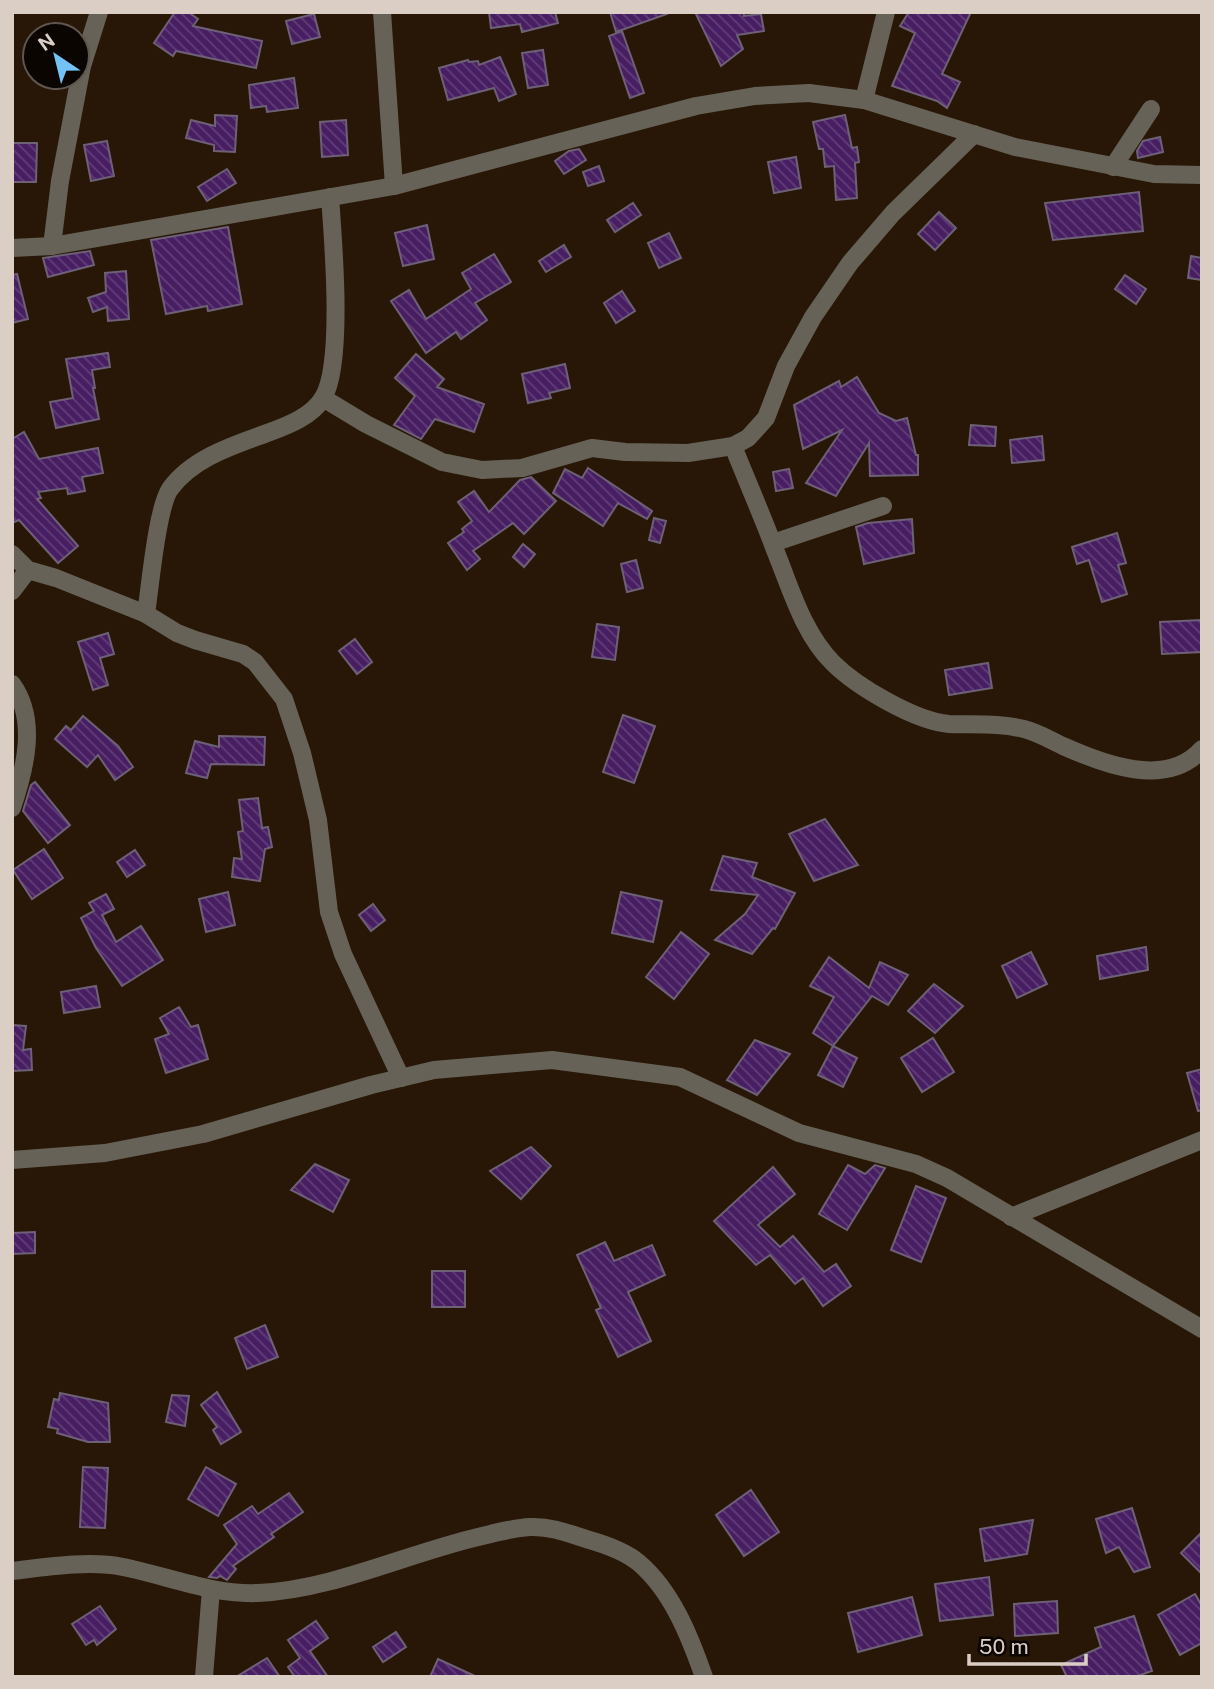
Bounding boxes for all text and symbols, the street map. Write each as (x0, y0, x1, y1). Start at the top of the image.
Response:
north arrow (21, 21, 91, 91)
text: N (34, 29, 59, 55)
scale bar (969, 1622, 1086, 1666)
text: 50 m (979, 1634, 1029, 1659)

